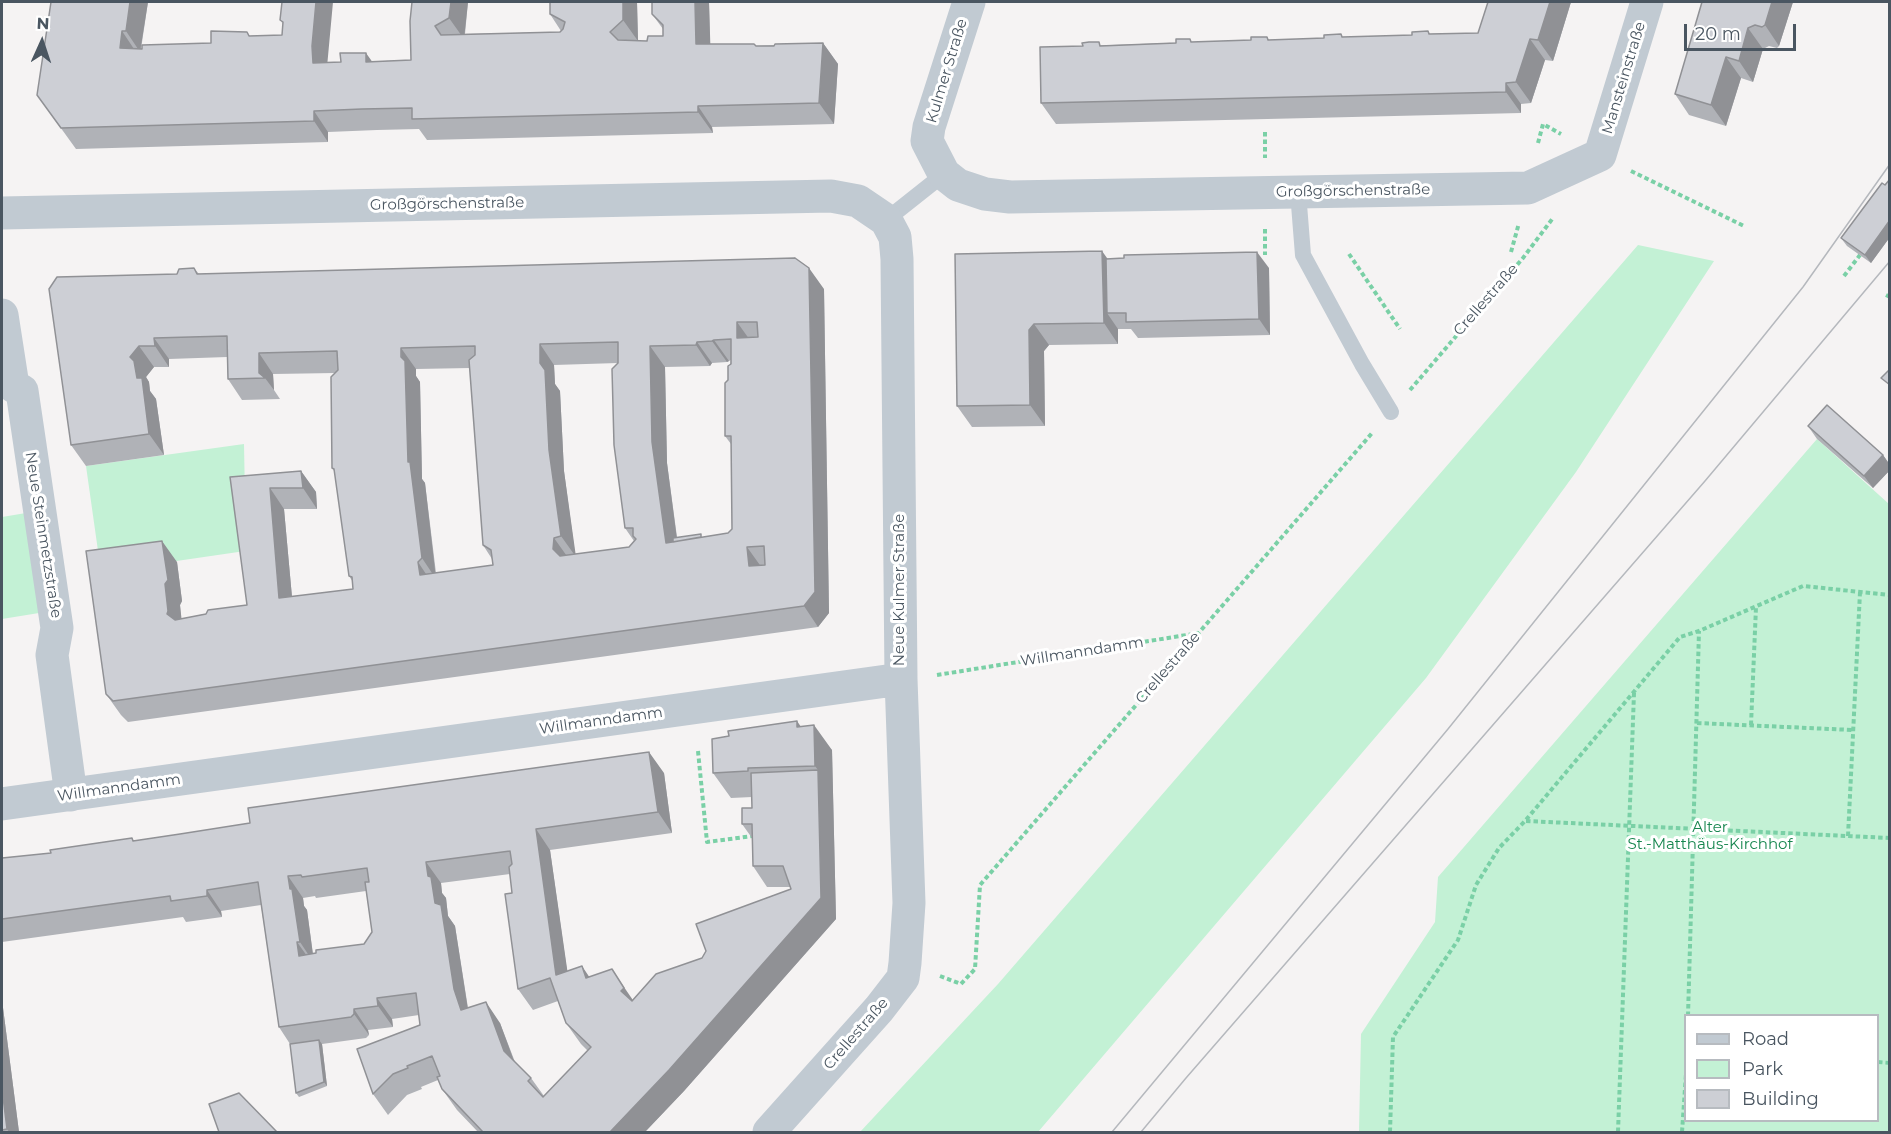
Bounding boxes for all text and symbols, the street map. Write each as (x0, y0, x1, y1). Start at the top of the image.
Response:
north arrow (12, 12, 72, 72)
scale bar (1687, 12, 1800, 50)
text: N (36, 14, 50, 33)
street label: Kulmer Straße (923, 17, 971, 125)
street label: Mansteinstraße (1598, 20, 1650, 136)
text: 20 m (1695, 23, 1741, 45)
street label: Großgörschenstraße (1276, 181, 1430, 201)
street label: Großgörschenstraße (370, 194, 524, 214)
street label: Crellestraße (1450, 260, 1522, 340)
street label: Neue Steinmetzstraße (21, 451, 65, 619)
street label: Neue Kulmer Straße (891, 514, 909, 666)
street label: Crellestraße (1132, 628, 1204, 708)
street label: Willmanndamm (1019, 633, 1145, 671)
street label: Willmanndamm (538, 703, 664, 739)
street label: Willmanndamm (56, 770, 182, 806)
park label: Alter St.-Matthäus-Kirchhof (1627, 819, 1793, 854)
street label: Crellestraße (820, 994, 892, 1074)
legend (1684, 1014, 1879, 1122)
text: Road (1742, 1028, 1789, 1050)
text: Park (1742, 1058, 1783, 1080)
text: Building (1742, 1088, 1819, 1110)

